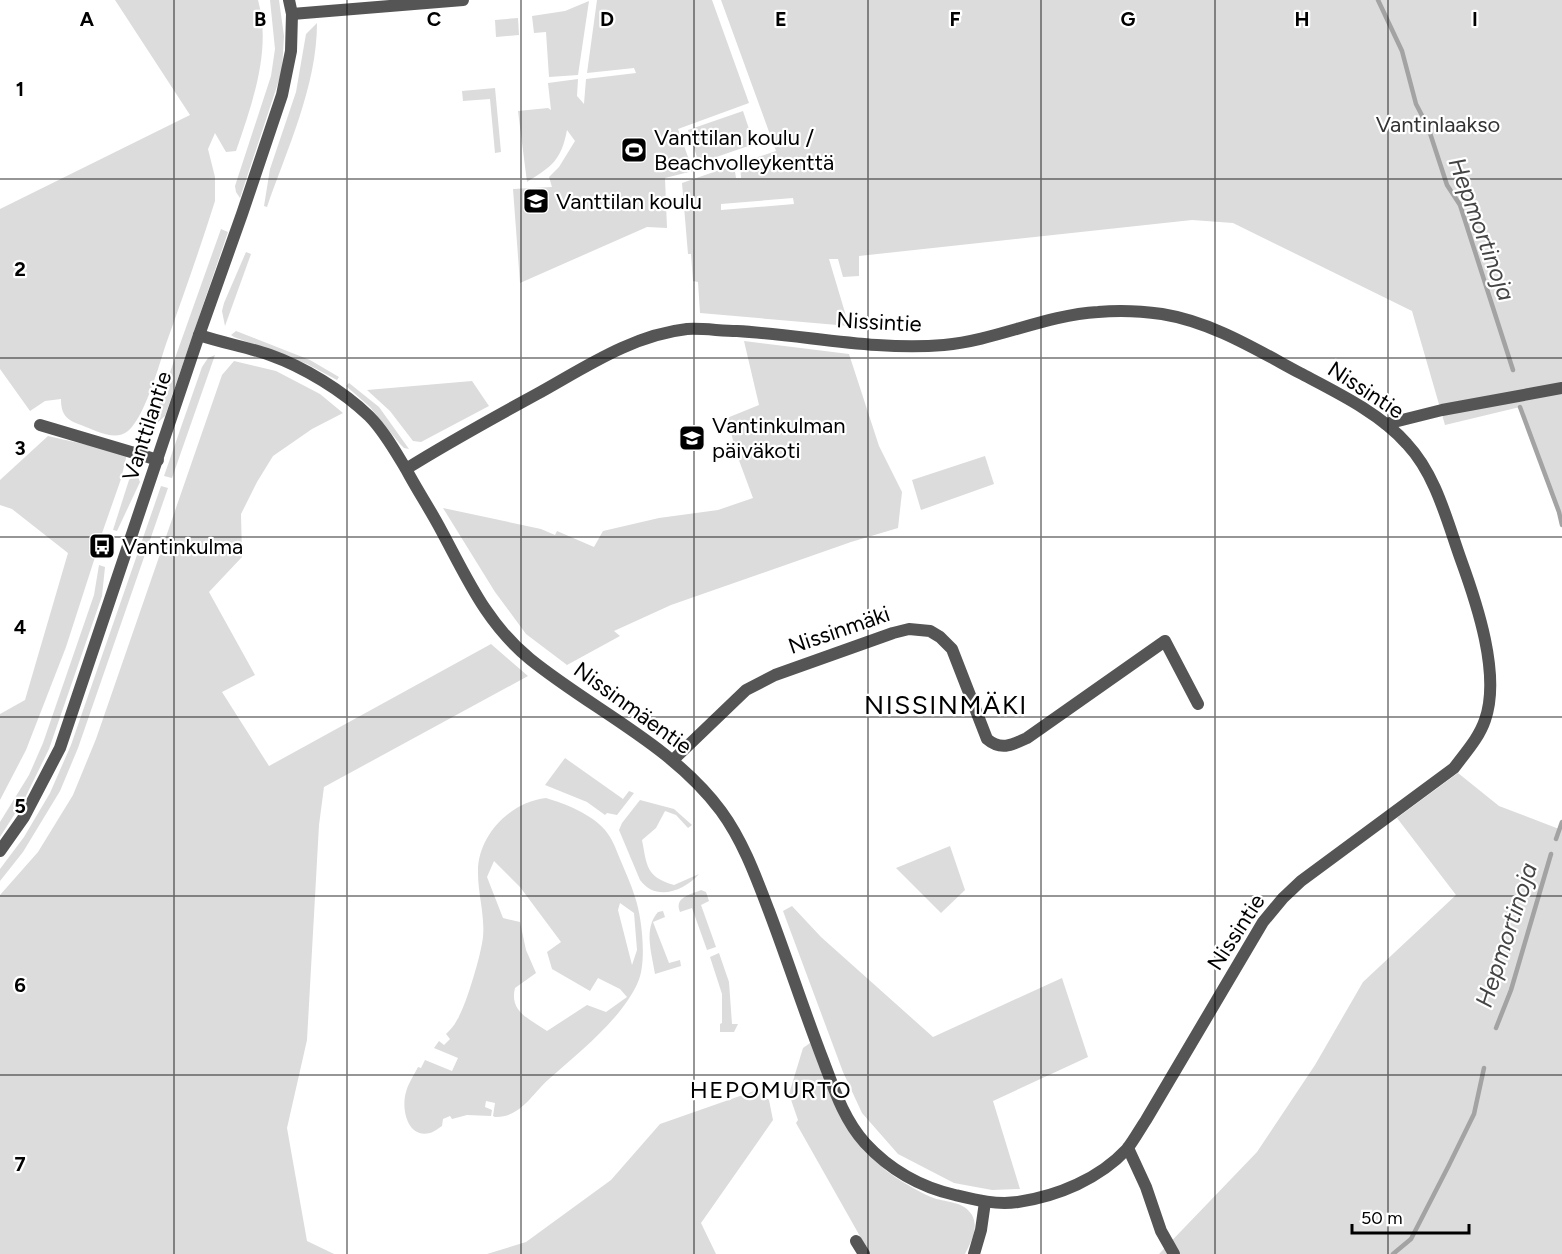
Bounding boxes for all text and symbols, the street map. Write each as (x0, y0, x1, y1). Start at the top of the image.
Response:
text: A (80, 7, 95, 31)
text: B (254, 7, 266, 31)
text: C (427, 7, 441, 31)
text: D (600, 7, 614, 31)
text: E (775, 7, 787, 31)
text: F (949, 7, 961, 31)
text: G (1121, 7, 1136, 31)
text: H (1295, 7, 1310, 31)
text: I (1472, 7, 1478, 31)
text: 1 (16, 77, 24, 101)
park label: Vantinlaakso (1376, 111, 1500, 138)
place label: Vanttilan koulu / Beachvolleykenttä (654, 124, 834, 176)
sports icon: Vanttilan koulu / Beachvolleykenttä (619, 135, 649, 165)
water label: Hepmortinoja (1443, 153, 1521, 305)
school or university icon: Vanttilan koulu (521, 186, 551, 216)
place label: Vanttilan koulu (556, 188, 702, 215)
text: 2 (14, 257, 26, 281)
street label: Nissintie (836, 306, 922, 338)
street label: Nissintie (1323, 355, 1409, 425)
street label: Vanttilantie (117, 368, 177, 484)
place label: Vantinkulman päiväkoti (712, 412, 846, 464)
school or university icon: Vantinkulman päiväkoti (677, 423, 707, 453)
text: 3 (14, 436, 26, 460)
bus stop icon: Vantinkulma (87, 531, 117, 561)
place label: Vantinkulma (122, 533, 243, 560)
street label: Nissinmäki (785, 600, 893, 660)
text: 4 (14, 615, 27, 639)
street label: Nissinmäentie (569, 656, 697, 760)
district label: NISSINMÄKI (864, 689, 1028, 721)
text: 5 (14, 794, 26, 818)
water label: Hepmortinoja (1469, 859, 1543, 1011)
street label: Nissintie (1201, 889, 1271, 975)
text: 6 (14, 973, 26, 997)
district label: HEPOMURTO (690, 1075, 852, 1104)
text: 7 (14, 1152, 26, 1176)
scale bar (1352, 1197, 1469, 1235)
text: 50 m (1361, 1207, 1403, 1229)

